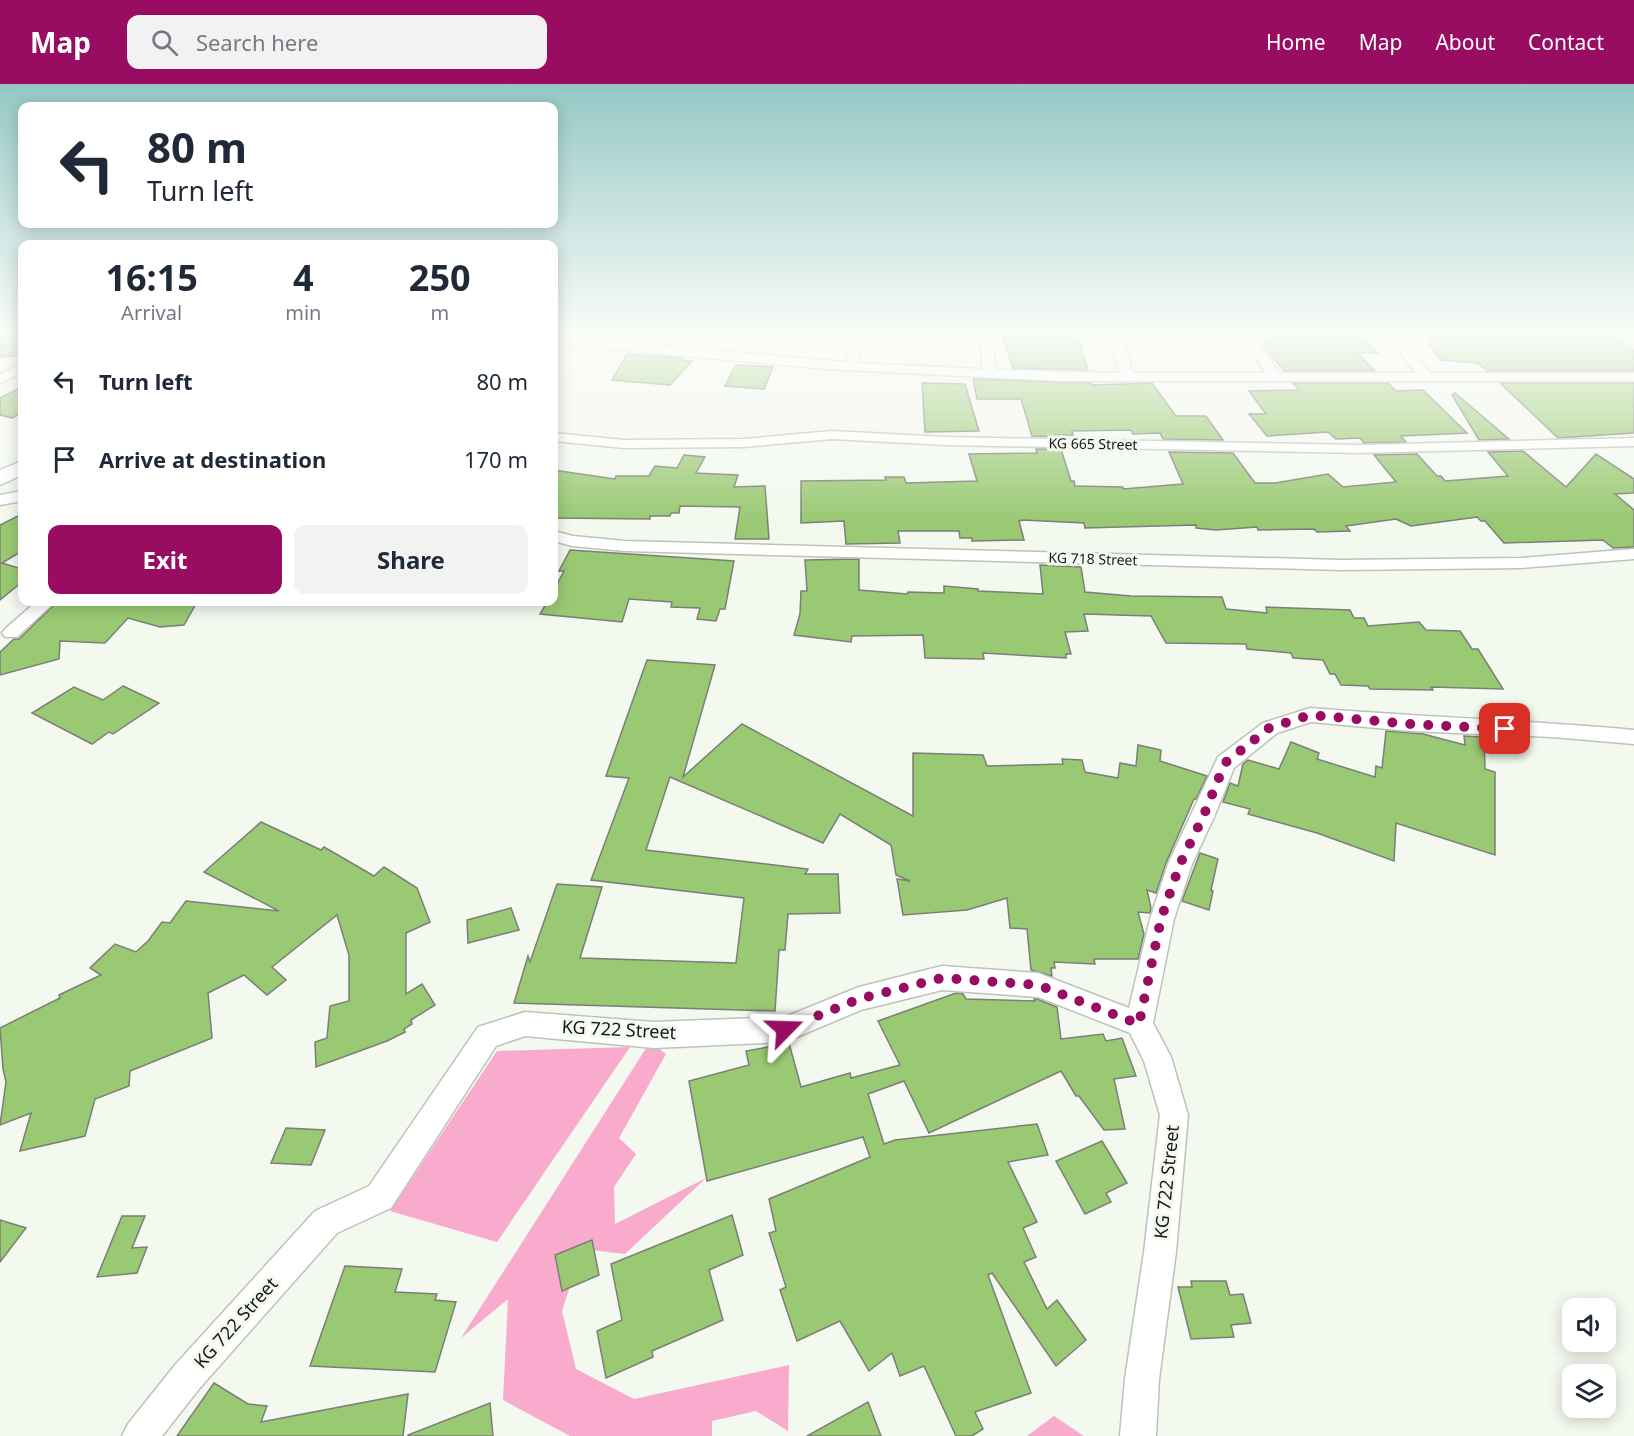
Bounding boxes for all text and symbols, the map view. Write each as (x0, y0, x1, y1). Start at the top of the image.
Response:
search box (127, 15, 547, 69)
text: Map (30, 23, 91, 61)
icon: search (148, 26, 181, 59)
text: Search here (196, 27, 318, 57)
text: Home (1266, 28, 1326, 56)
text: Map (1359, 28, 1402, 56)
text: About (1435, 28, 1495, 56)
text: Contact (1528, 28, 1604, 56)
text: 80 m (147, 118, 247, 175)
icon: left (48, 126, 126, 204)
text: Turn left (147, 172, 253, 209)
text: 16:15 (105, 253, 198, 302)
text: 4 (293, 253, 314, 302)
text: 250 (409, 253, 471, 302)
text: Arrival (121, 299, 182, 326)
text: min (285, 299, 321, 326)
text: m (430, 299, 449, 326)
icon: left (48, 365, 81, 398)
text: Turn left (99, 366, 193, 396)
text: 80 m (477, 366, 528, 396)
street label: KG 665 Street (1048, 433, 1138, 454)
icon: arrive (48, 443, 81, 476)
text: Arrive at destination (99, 444, 326, 474)
text: 170 m (464, 444, 528, 474)
button: Exit (48, 525, 282, 594)
button: Share (294, 525, 528, 594)
street label: KG 718 Street (1048, 547, 1138, 570)
pin (1479, 703, 1530, 754)
icon: arrive (1488, 712, 1521, 745)
position arrow (753, 997, 817, 1061)
street label: KG 722 Street (561, 1014, 677, 1044)
street label: KG 722 Street (1148, 1123, 1184, 1240)
street label: KG 722 Street (188, 1271, 283, 1373)
map controls (1562, 1298, 1616, 1418)
button: sound (1562, 1298, 1616, 1352)
button: layers (1562, 1364, 1616, 1418)

